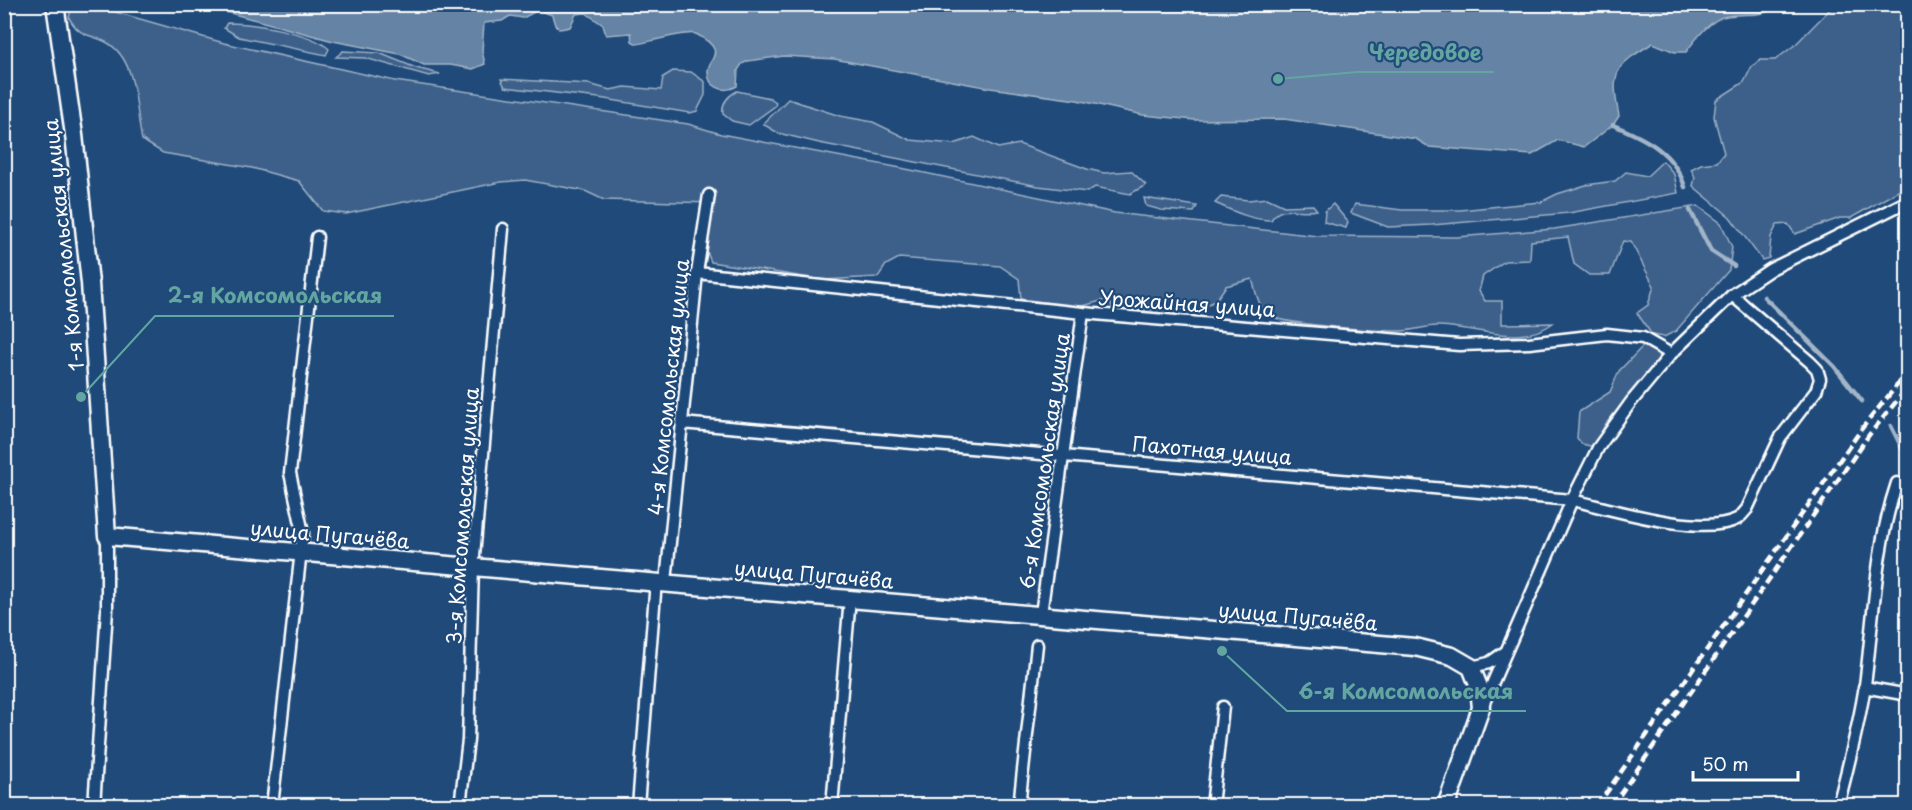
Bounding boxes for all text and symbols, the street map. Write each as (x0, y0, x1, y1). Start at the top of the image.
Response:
callout: Чередовое (1357, 33, 1494, 72)
text: Чередовое (1369, 35, 1481, 67)
street label: 1-я Комсомольская улица (35, 117, 91, 373)
street label: 4-я Комсомольская улица (640, 257, 696, 517)
callout: 2-я Комсомольская (155, 277, 394, 316)
text: 2-я Комсомольская (168, 278, 382, 310)
street label: Урожайная улица (1098, 282, 1277, 324)
street label: 6-я Комсомольская улица (1011, 331, 1077, 591)
street label: 3-я Комсомольская улица (438, 386, 486, 646)
street label: Пахотная улица (1131, 428, 1293, 472)
street label: улица Пугачёва (249, 512, 411, 556)
street label: улица Пугачёва (733, 552, 895, 596)
street label: улица Пугачёва (1217, 594, 1379, 638)
callout: 6-я Комсомольская (1287, 672, 1526, 711)
text: 6-я Комсомольская (1299, 674, 1513, 706)
scale bar (1693, 744, 1798, 782)
text: 50 m (1702, 750, 1749, 777)

